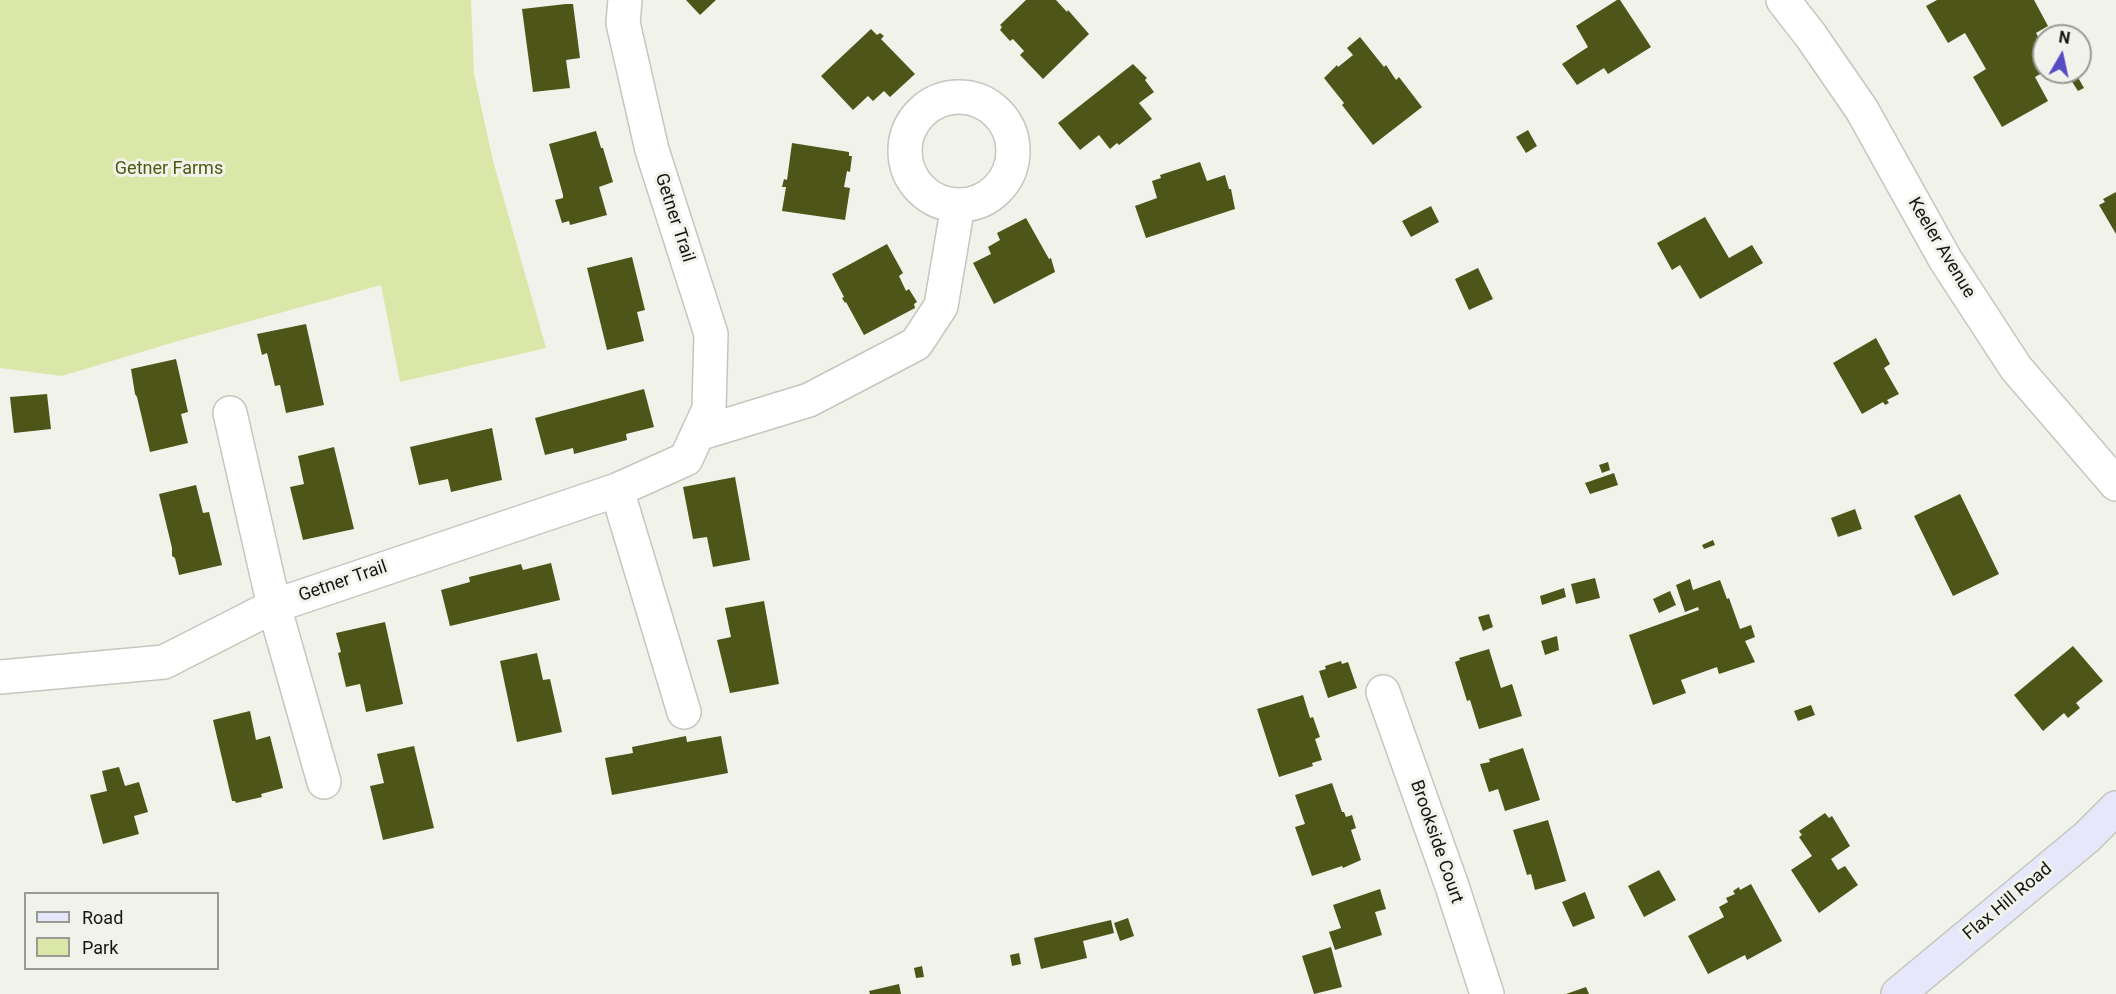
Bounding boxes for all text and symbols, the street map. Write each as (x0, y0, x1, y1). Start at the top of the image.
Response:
north arrow (2032, 24, 2092, 84)
text: N (2058, 27, 2072, 48)
park label: Getner Farms (115, 158, 223, 180)
street label: Getner Trail (649, 171, 699, 265)
street label: Keeler Avenue (1903, 194, 1979, 302)
street label: Getner Trail (296, 557, 390, 607)
street label: Brookside Court (1405, 778, 1467, 906)
street label: Flax Hill Road (1959, 859, 2057, 945)
legend (24, 892, 219, 970)
text: Road (82, 907, 123, 928)
text: Park (82, 937, 118, 958)

